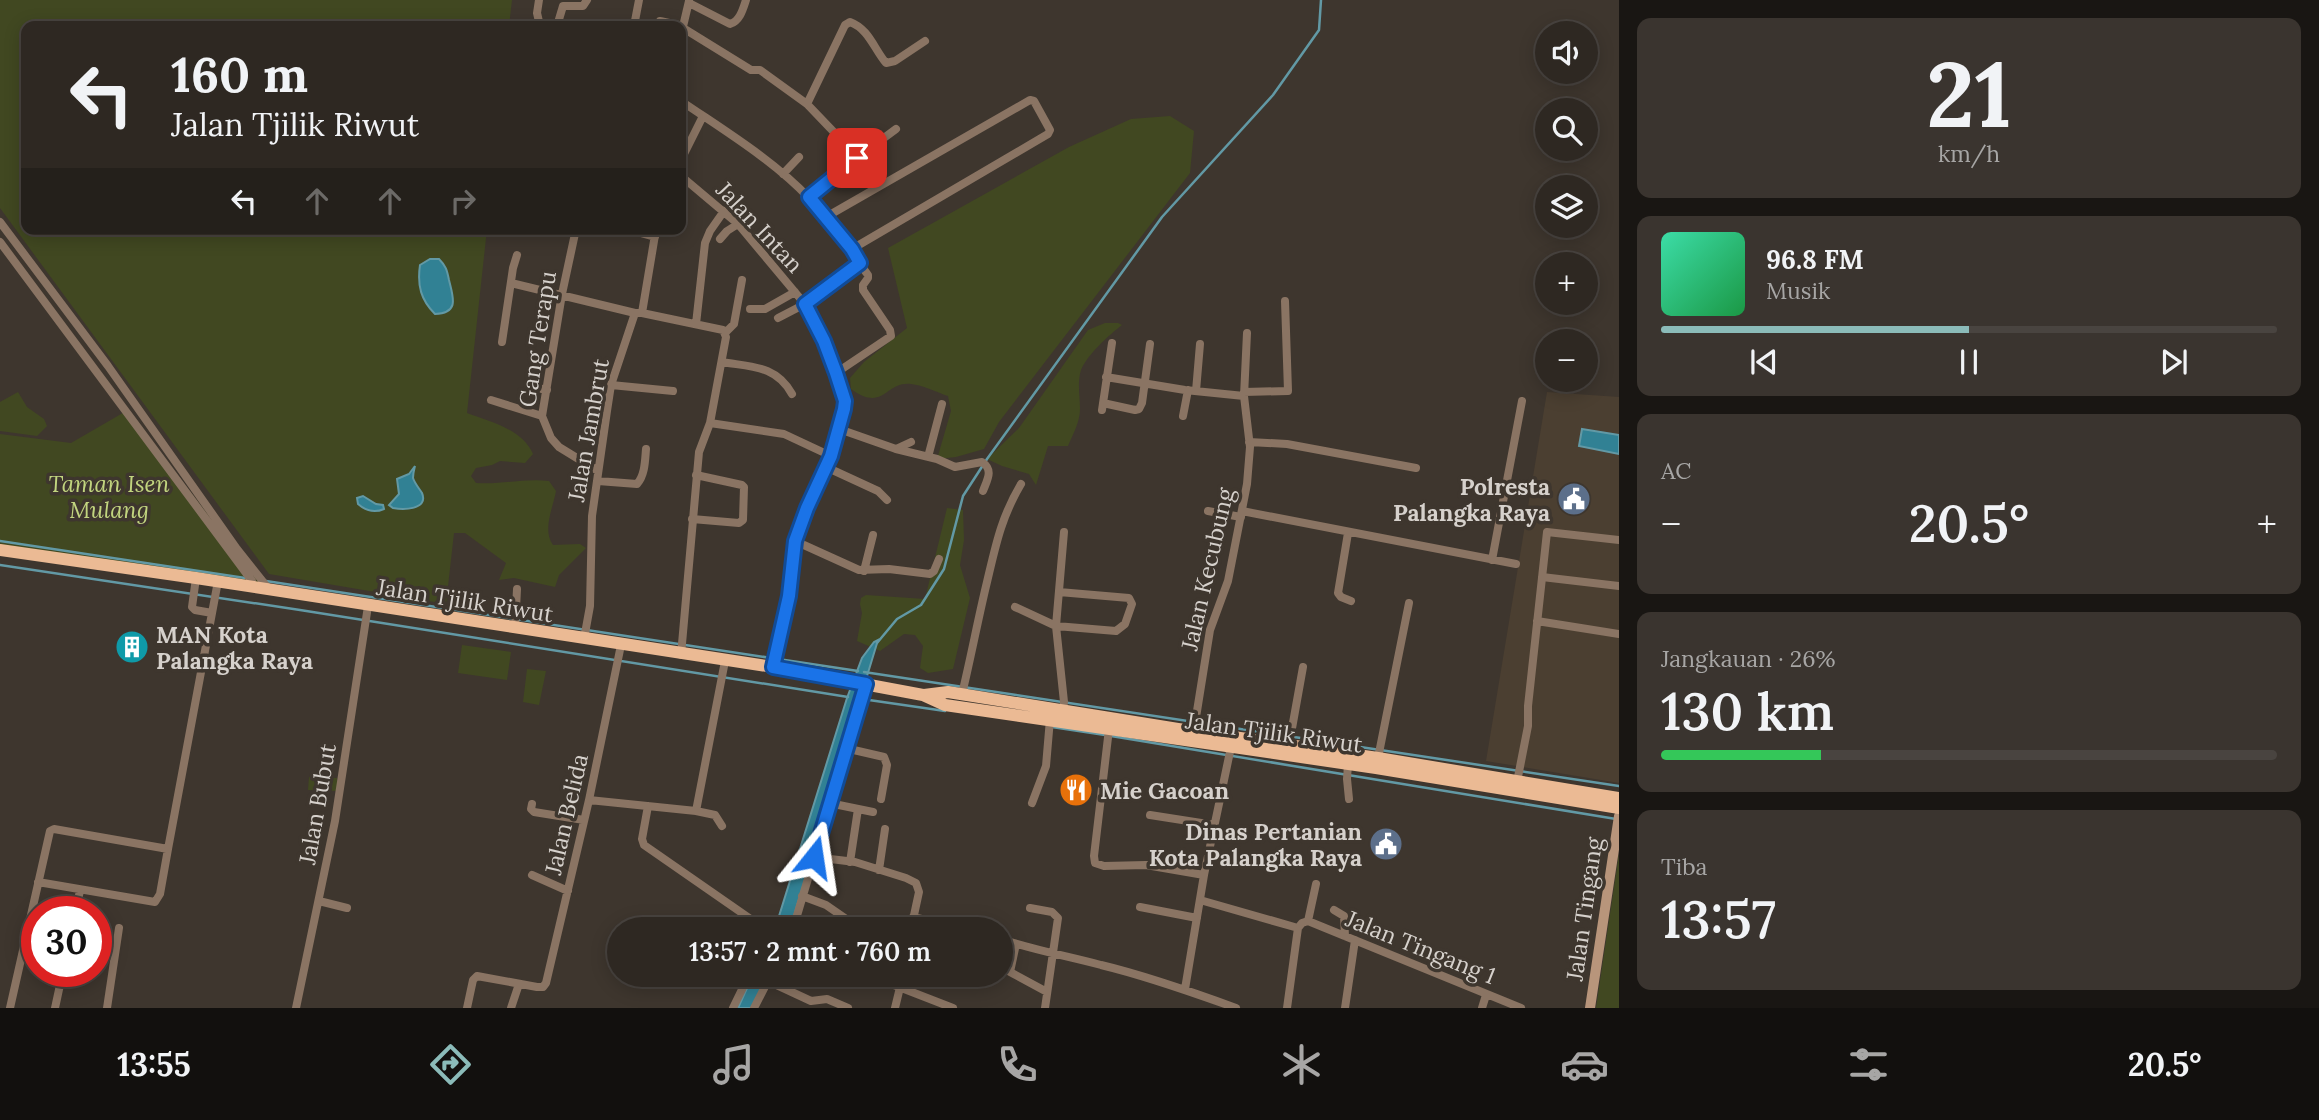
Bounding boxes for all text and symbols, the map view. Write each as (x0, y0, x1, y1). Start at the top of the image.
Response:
map controls (1535, 21, 1598, 392)
button: sound (1535, 21, 1598, 84)
text: 21 (1926, 35, 2012, 152)
text: 160 m (171, 43, 308, 105)
icon: left (56, 49, 147, 140)
button: search (1535, 98, 1598, 161)
text: Jalan Tjilik Riwut (171, 104, 419, 145)
pin (827, 128, 887, 188)
icon: arrive (838, 139, 876, 177)
text: km/h (1938, 139, 2000, 168)
street label: Jalan Intan (710, 175, 810, 279)
button: layers (1535, 175, 1598, 238)
icon: left (225, 182, 263, 220)
icon: ahead (298, 182, 336, 220)
icon: ahead (371, 182, 409, 220)
icon: right (444, 182, 482, 220)
text: 96.8 FM (1766, 243, 1864, 276)
button: + (1535, 252, 1598, 315)
street label: Gang Terapu (512, 269, 562, 409)
text: Musik (1766, 276, 1830, 305)
button: − (1535, 329, 1598, 392)
icon: previous (1745, 343, 1783, 381)
icon: pause (1950, 343, 1988, 381)
icon: next (2155, 343, 2193, 381)
street label: Jalan Jambrut (561, 356, 615, 505)
text: AC (1661, 456, 1691, 485)
park label: Taman Isen Mulang (48, 469, 170, 524)
place label: Polresta Palangka Raya (1393, 472, 1550, 527)
public building icon: Polresta Palangka Raya (1555, 480, 1593, 518)
street label: Jalan Kecubung (1174, 484, 1240, 654)
text: 20.5° (1909, 490, 2029, 556)
text: − (1661, 500, 1681, 548)
text: + (2257, 500, 2277, 548)
street label: Jalan Tjilik Riwut (374, 572, 555, 628)
place label: MAN Kota Palangka Raya (156, 620, 313, 675)
building icon: MAN Kota Palangka Raya (113, 628, 151, 666)
text: Jangkauan · 26% (1661, 644, 1835, 673)
text: 130 km (1661, 678, 1834, 744)
street label: Jalan Tjilik Riwut (1183, 705, 1364, 759)
street label: Jalan Bubut (292, 741, 342, 868)
street label: Jalan Belida (538, 751, 594, 878)
restaurant icon: Mie Gacoan (1057, 771, 1095, 809)
place label: Mie Gacoan (1100, 776, 1229, 805)
place label: Dinas Pertanian Kota Palangka Raya (1149, 817, 1362, 872)
position arrow (777, 820, 851, 894)
public building icon: Dinas Pertanian Kota Palangka Raya (1367, 825, 1405, 863)
street label: Jalan Tingang (1559, 834, 1609, 984)
text: Tiba (1661, 852, 1707, 881)
text: 13:57 (1661, 886, 1776, 952)
speed limit sign: 30 (21, 896, 112, 987)
street label: Jalan Tingang 1 (1341, 903, 1500, 990)
text: 13:57 · 2 mnt · 760 m (689, 935, 931, 968)
icon: directions (426, 1040, 475, 1089)
icon: music (709, 1040, 758, 1089)
icon: phone (993, 1040, 1042, 1089)
icon: climate (1277, 1040, 1326, 1089)
icon: car (1560, 1040, 1609, 1089)
icon: filters (1844, 1040, 1893, 1089)
text: 13:55 (117, 1044, 191, 1085)
text: 20.5° (2128, 1044, 2202, 1085)

